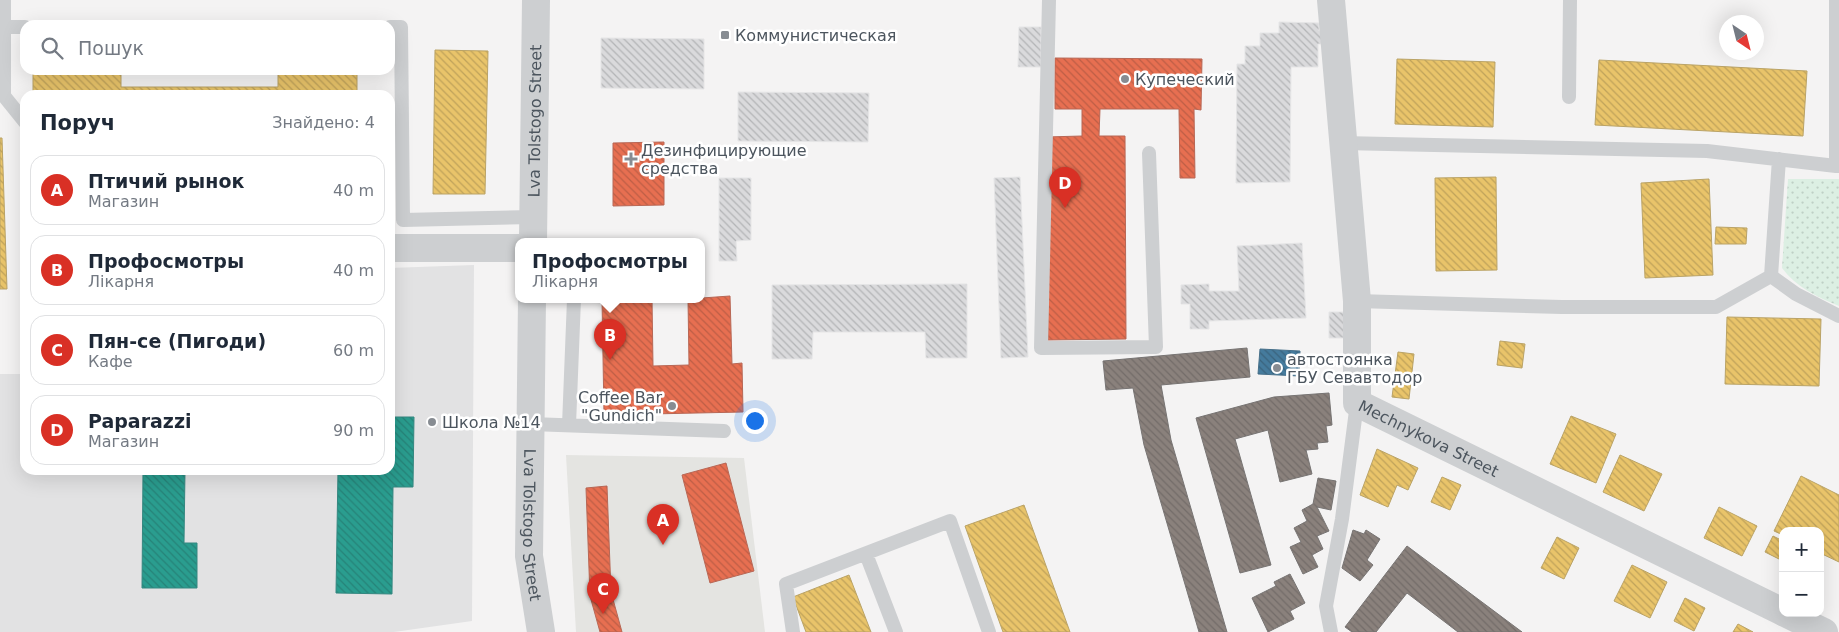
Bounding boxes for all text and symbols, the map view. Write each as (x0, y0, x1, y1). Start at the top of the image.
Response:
north arrow (1719, 15, 1764, 60)
search box (20, 20, 395, 75)
place label: Коммунистическая (735, 26, 896, 45)
marker: Коммунистическая (719, 29, 731, 41)
icon: search (38, 34, 66, 62)
text: Пошук (78, 37, 144, 59)
street label: Lva Tolstogo Street (525, 45, 545, 197)
place label: Купеческий (1135, 70, 1235, 89)
marker: Купеческий (1119, 73, 1131, 85)
text: Поруч (40, 111, 115, 135)
text: Знайдено: 4 (272, 113, 375, 132)
place label: Дезинфицирующие средства (641, 141, 806, 178)
marker: Дезинфицирующие средства (625, 153, 637, 165)
pin: D (1049, 167, 1081, 208)
text: Птичий рынок (88, 170, 244, 192)
text: A (51, 181, 63, 200)
text: 40 m (333, 181, 374, 200)
text: Магазин (88, 192, 159, 211)
popup (515, 238, 705, 303)
text: Профосмотры (88, 250, 244, 272)
text: Профосмотры (532, 250, 688, 272)
text: B (51, 261, 63, 280)
text: 40 m (333, 261, 374, 280)
text: Лікарня (88, 272, 154, 291)
text: Лікарня (532, 272, 598, 291)
pin: B (594, 319, 626, 360)
text: Пян-се (Пигоди) (88, 330, 266, 352)
text: C (51, 341, 63, 360)
text: 60 m (333, 341, 374, 360)
place label: автостоянка ГБУ Севавтодор (1287, 350, 1422, 387)
text: Кафе (88, 352, 133, 371)
marker: автостоянка ГБУ Севавтодор (1271, 362, 1283, 374)
place label: Coffee Bar "Gundich" (578, 388, 662, 425)
street label: Mechnykova Street (1355, 396, 1502, 481)
marker: Coffee Bar "Gundich" (666, 400, 678, 412)
your location (742, 408, 768, 434)
text: Paparazzi (88, 410, 191, 432)
place label: Школа №14 (442, 413, 541, 432)
marker: Школа №14 (426, 416, 438, 428)
text: D (50, 421, 64, 440)
text: 90 m (333, 421, 374, 440)
text: Магазин (88, 432, 159, 451)
street label: Lva Tolstogo Street (519, 449, 545, 602)
pin: A (647, 504, 679, 545)
map controls (1779, 527, 1824, 617)
button: + (1779, 527, 1824, 572)
button: − (1779, 572, 1824, 617)
pin: C (587, 573, 619, 614)

